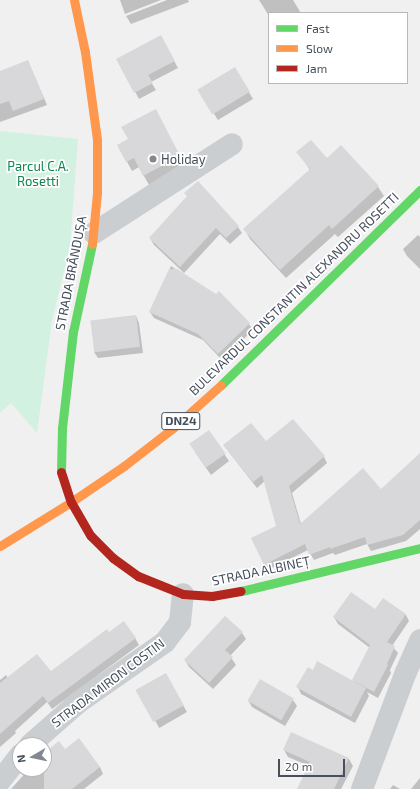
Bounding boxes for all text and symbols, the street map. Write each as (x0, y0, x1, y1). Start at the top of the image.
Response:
legend (268, 12, 408, 84)
text: Fast (306, 21, 329, 35)
text: Slow (306, 41, 333, 55)
text: Jam (306, 61, 327, 75)
place label: Holiday (161, 151, 206, 167)
marker: Holiday (148, 154, 158, 164)
park label: Parcul C.A. Rosetti (7, 159, 69, 190)
street label: BULEVARDUL CONSTANTIN ALEXANDRU ROSETTI (186, 189, 402, 399)
street label: STRADA BRÂNDUȘA (52, 214, 90, 332)
road number: DN24 (161, 411, 201, 431)
street label: STRADA ALBINEȚ (210, 553, 312, 589)
street label: STRADA MIRON COSTIN (48, 635, 168, 731)
north arrow (12, 737, 52, 777)
scale bar (280, 751, 347, 777)
text: N (14, 754, 28, 764)
text: 20 m (285, 759, 312, 773)

